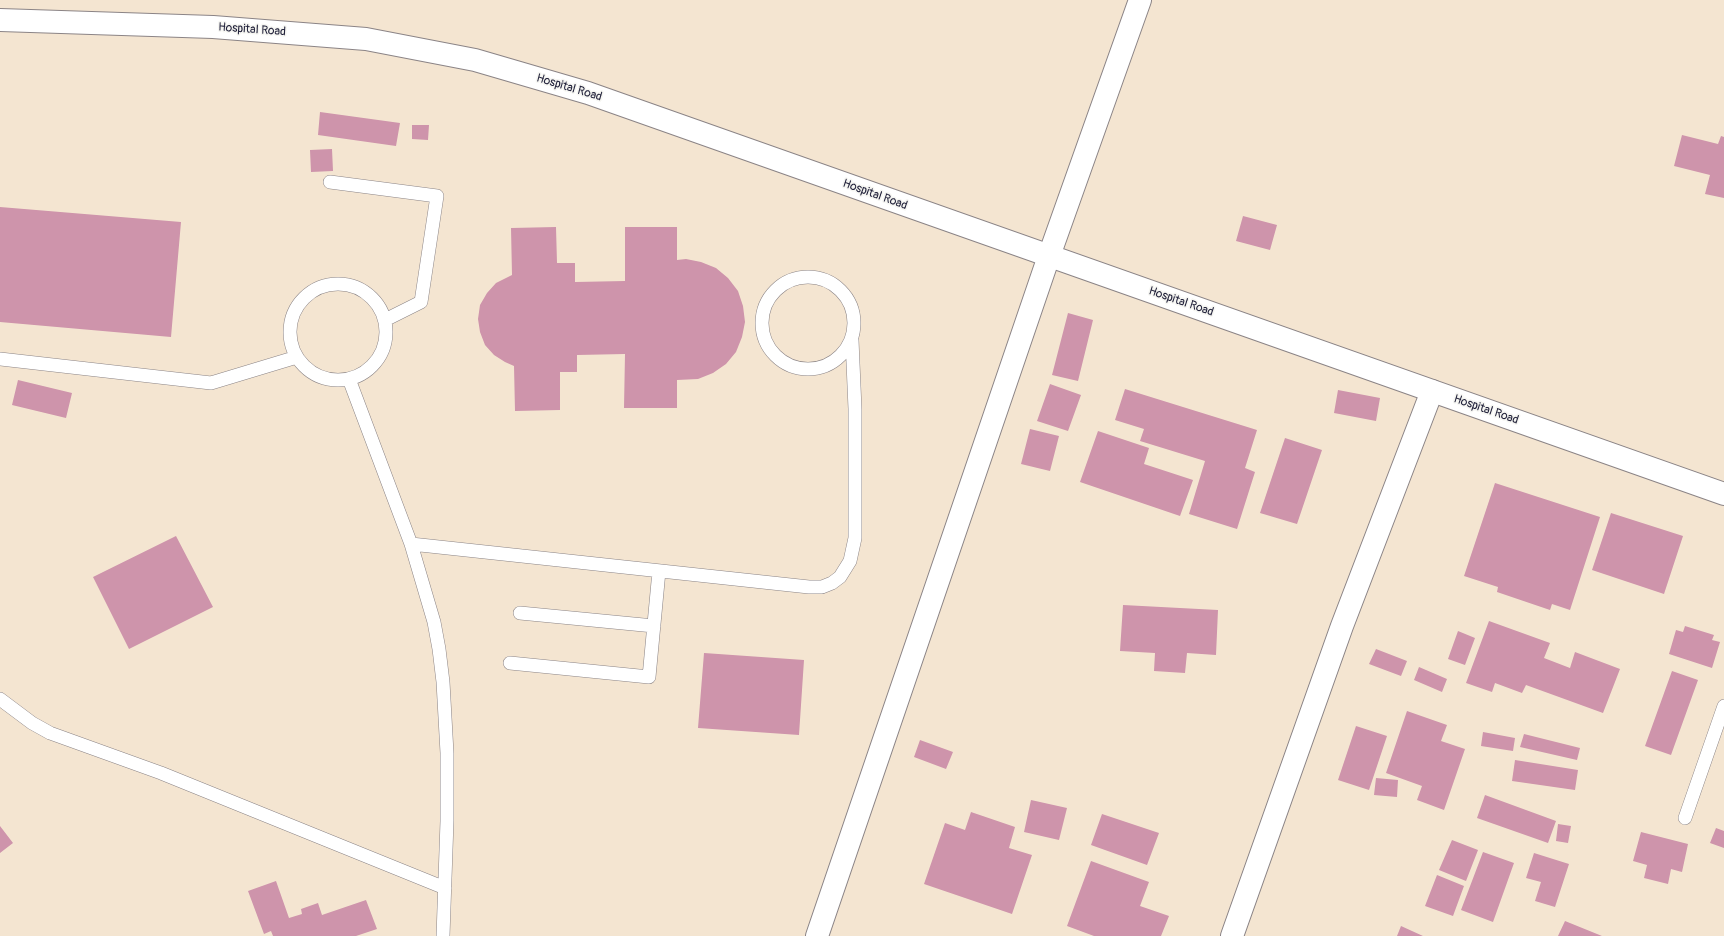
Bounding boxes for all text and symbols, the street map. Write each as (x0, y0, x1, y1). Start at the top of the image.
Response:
street label: Hospital Road (218, 20, 286, 40)
street label: Hospital Road (534, 71, 604, 105)
street label: Hospital Road (841, 177, 909, 213)
street label: Hospital Road (1147, 284, 1215, 320)
street label: Hospital Road (1452, 392, 1520, 428)

